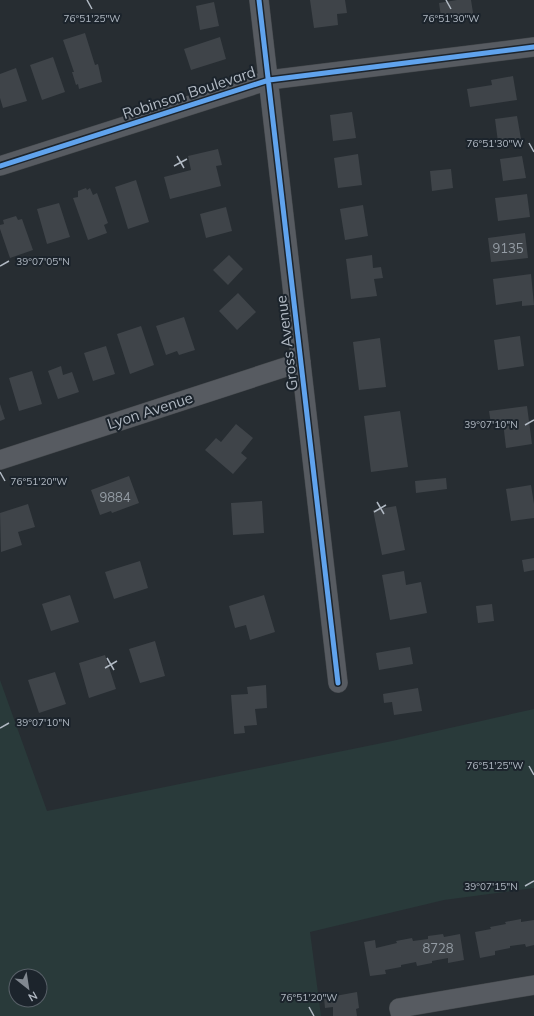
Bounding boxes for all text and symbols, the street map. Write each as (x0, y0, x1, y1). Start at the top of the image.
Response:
text: 76°51'25"W (64, 12, 120, 25)
text: 76°51'30"W (423, 12, 479, 25)
street label: Robinson Boulevard (120, 62, 258, 123)
text: 76°51'30"W (467, 137, 523, 150)
house number: 9135 (492, 240, 524, 256)
text: 39°07'05"N (16, 255, 70, 268)
street label: Gross Avenue (271, 294, 302, 392)
street label: Lyon Avenue (105, 388, 195, 433)
text: 39°07'10"N (464, 418, 518, 431)
text: 76°51'20"W (11, 475, 67, 488)
house number: 9884 (99, 489, 131, 505)
text: 39°07'10"N (16, 716, 70, 729)
text: 76°51'25"W (467, 759, 523, 772)
text: 39°07'15"N (464, 880, 518, 893)
house number: 8728 (422, 940, 454, 956)
north arrow (8, 968, 48, 1008)
text: N (26, 989, 40, 1005)
text: 76°51'20"W (281, 991, 337, 1004)

